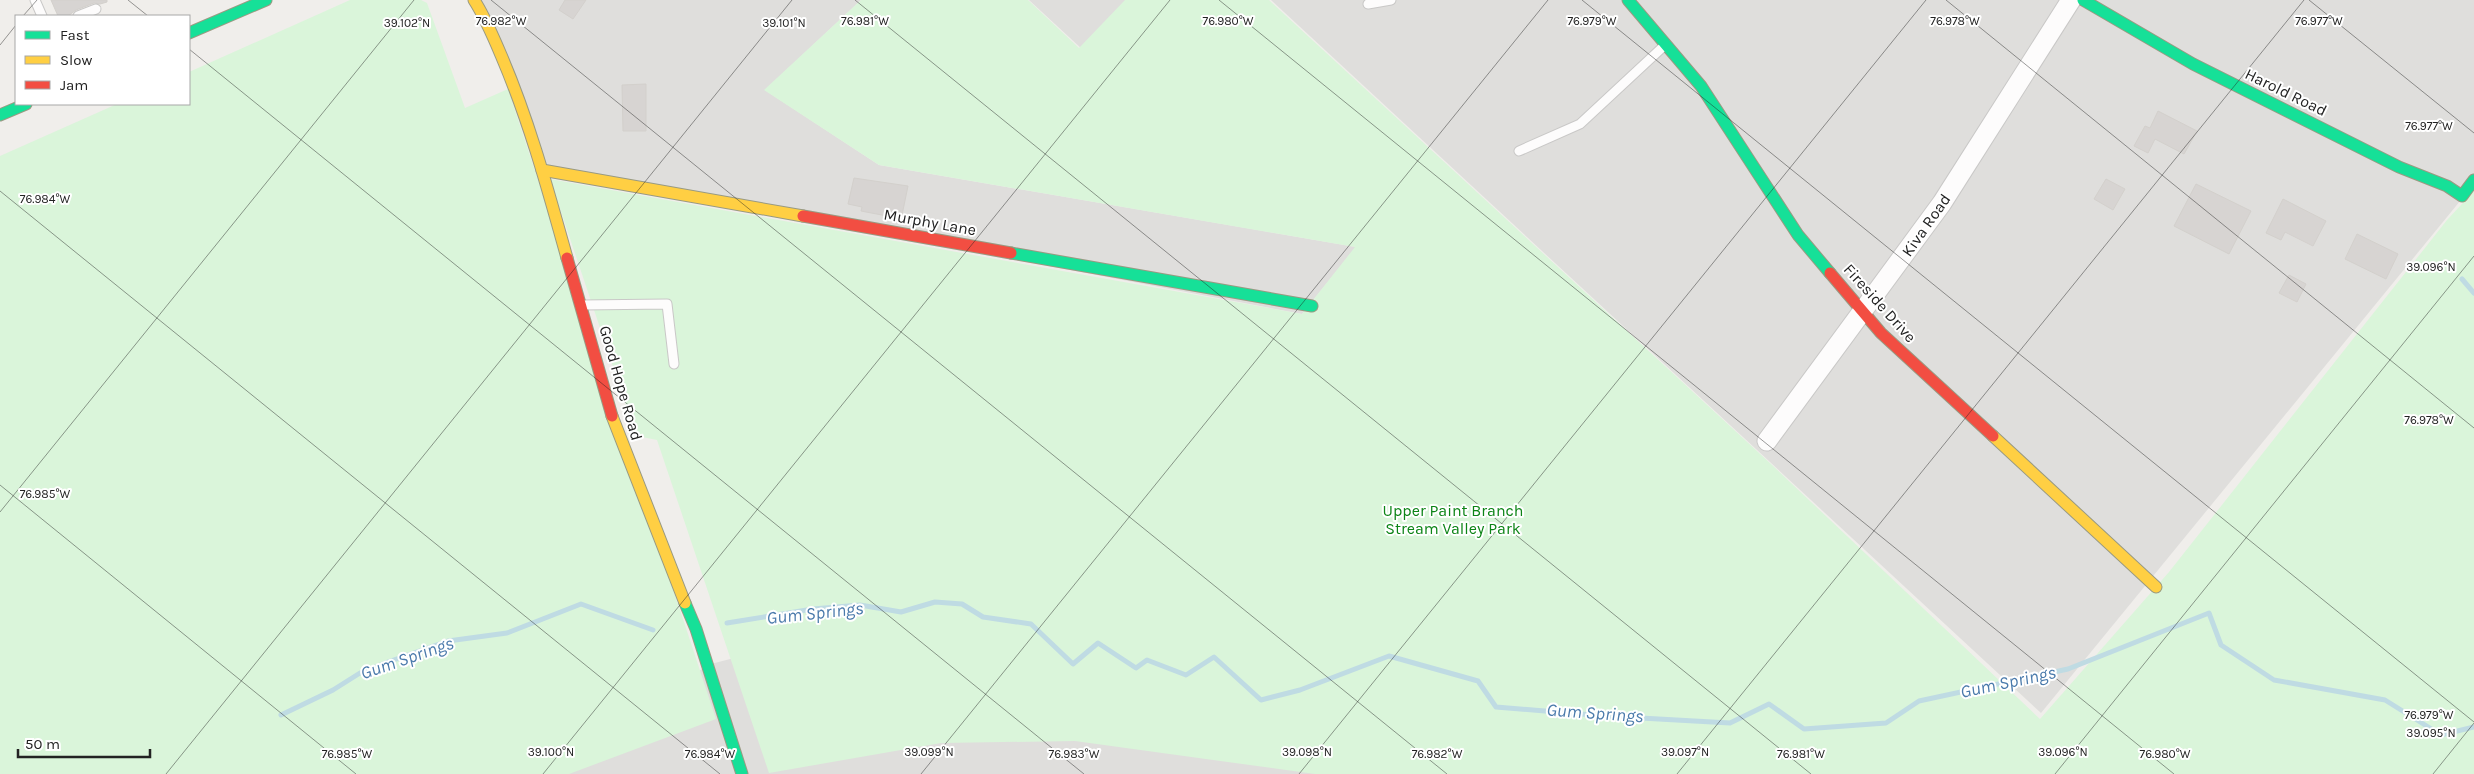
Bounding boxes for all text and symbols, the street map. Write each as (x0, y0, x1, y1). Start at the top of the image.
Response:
text: 76.982°W (476, 14, 527, 28)
text: 76.981°W (841, 14, 889, 28)
text: 76.980°W (1203, 14, 1254, 28)
text: 76.979°W (1567, 14, 1617, 28)
text: 76.978°W (1930, 14, 1980, 28)
text: 76.977°W (2295, 14, 2343, 28)
legend (15, 15, 190, 105)
text: 39.102°N (384, 16, 430, 30)
text: 39.101°N (762, 16, 806, 30)
text: Fast (60, 26, 90, 44)
text: Slow (60, 51, 92, 69)
street label: Harold Road (2242, 64, 2330, 120)
text: Jam (60, 76, 88, 94)
text: 76.977°W (2405, 119, 2453, 133)
street label: Kiva Road (1898, 190, 1954, 260)
text: 76.984°W (20, 192, 71, 206)
street label: Murphy Lane (882, 205, 978, 239)
street label: Fireside Drive (1840, 260, 1920, 346)
text: 39.096°N (2406, 260, 2456, 274)
street label: Good Hope Road (596, 323, 646, 443)
text: 76.978°W (2404, 413, 2454, 427)
text: 76.985°W (20, 487, 71, 501)
park label: Upper Paint Branch Stream Valley Park (1383, 501, 1523, 538)
water label: Gum Springs (766, 597, 864, 629)
water label: Gum Springs (358, 632, 456, 684)
water label: Gum Springs (1958, 661, 2058, 703)
water label: Gum Springs (1546, 699, 1644, 727)
text: 76.979°W (2404, 708, 2454, 722)
scale bar (18, 726, 150, 758)
text: 39.095°N (2406, 726, 2456, 740)
text: 50 m (25, 735, 60, 753)
text: 39.100°N (528, 745, 574, 759)
text: 39.099°N (904, 745, 954, 759)
text: 39.098°N (1282, 745, 1332, 759)
text: 39.097°N (1661, 745, 1709, 759)
text: 39.096°N (2038, 745, 2088, 759)
text: 76.985°W (322, 747, 373, 761)
text: 76.984°W (685, 747, 736, 761)
text: 76.983°W (1049, 747, 1100, 761)
text: 76.982°W (1412, 747, 1463, 761)
text: 76.981°W (1777, 747, 1825, 761)
text: 76.980°W (2140, 747, 2191, 761)

